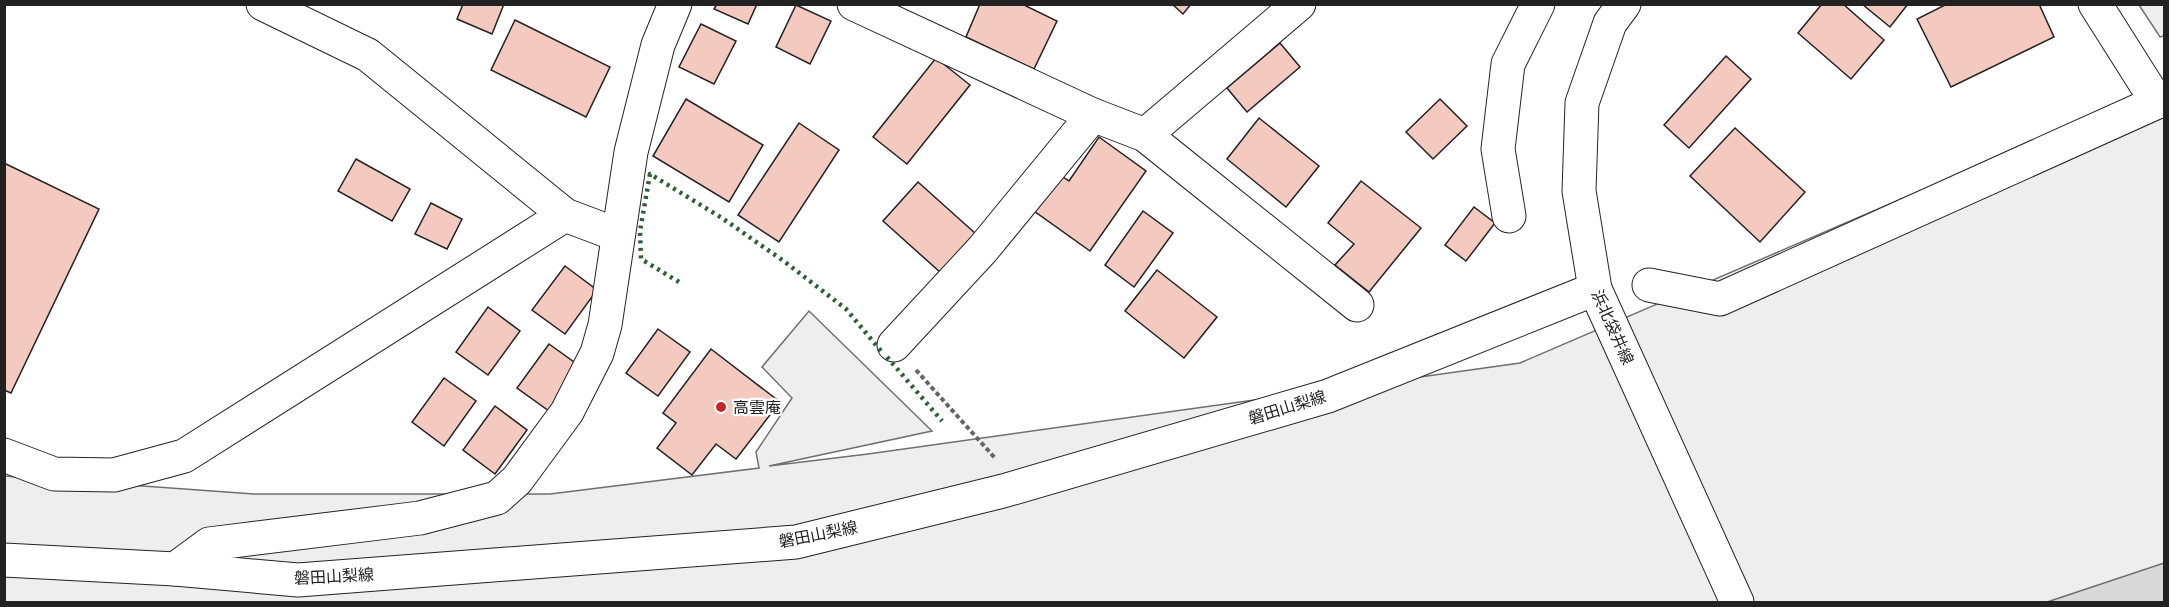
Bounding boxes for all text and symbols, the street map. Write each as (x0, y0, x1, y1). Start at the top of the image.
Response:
street label: 浜北袋井線 (1587, 287, 1637, 368)
street label: 磐田山梨線 (1246, 387, 1328, 429)
place label: 高雲庵 (733, 398, 781, 418)
marker: 高雲庵 (714, 400, 728, 414)
street label: 磐田山梨線 (777, 518, 859, 552)
street label: 磐田山梨線 (294, 565, 375, 589)

